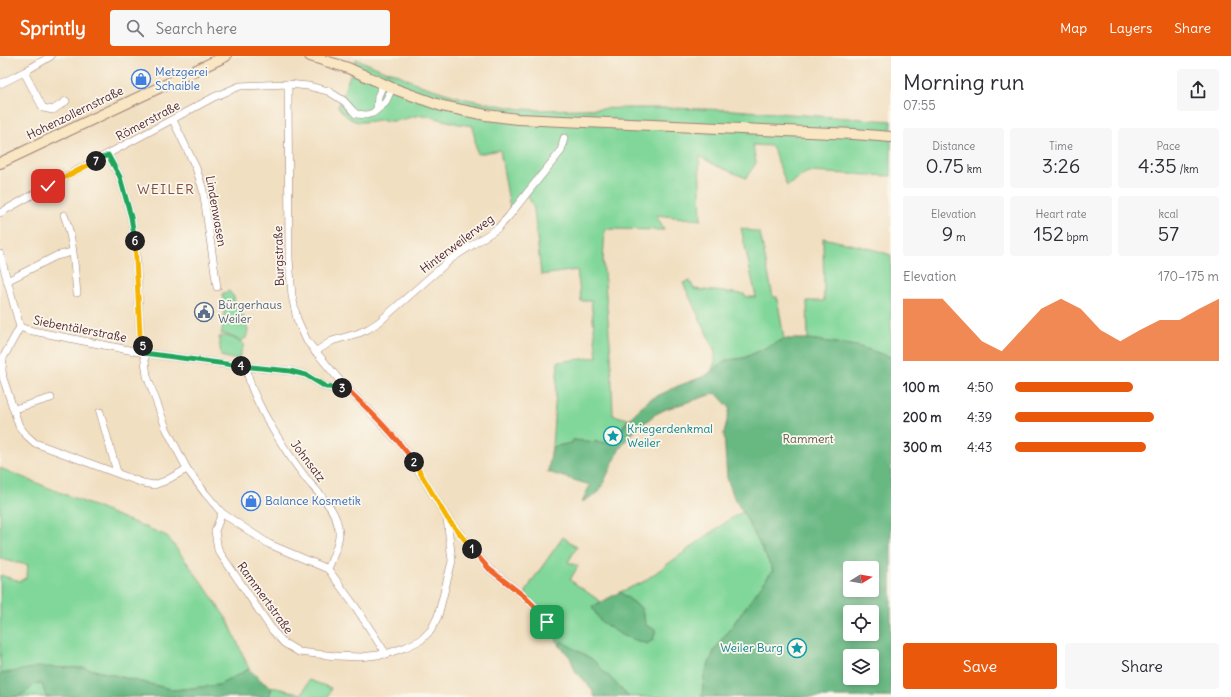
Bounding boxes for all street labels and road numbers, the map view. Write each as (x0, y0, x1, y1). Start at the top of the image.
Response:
street label: Hohenzollernstraße (24, 83, 126, 143)
street label: Römerstraße (113, 97, 182, 144)
street label: Lindenwasen (203, 174, 230, 248)
street label: Hinterweilerweg (417, 211, 497, 276)
street label: Burgstraße (270, 226, 287, 286)
street label: Siebentälerstraße (32, 312, 128, 345)
street label: Johnsatz (288, 437, 329, 485)
street label: Rammertstraße (234, 559, 296, 636)

